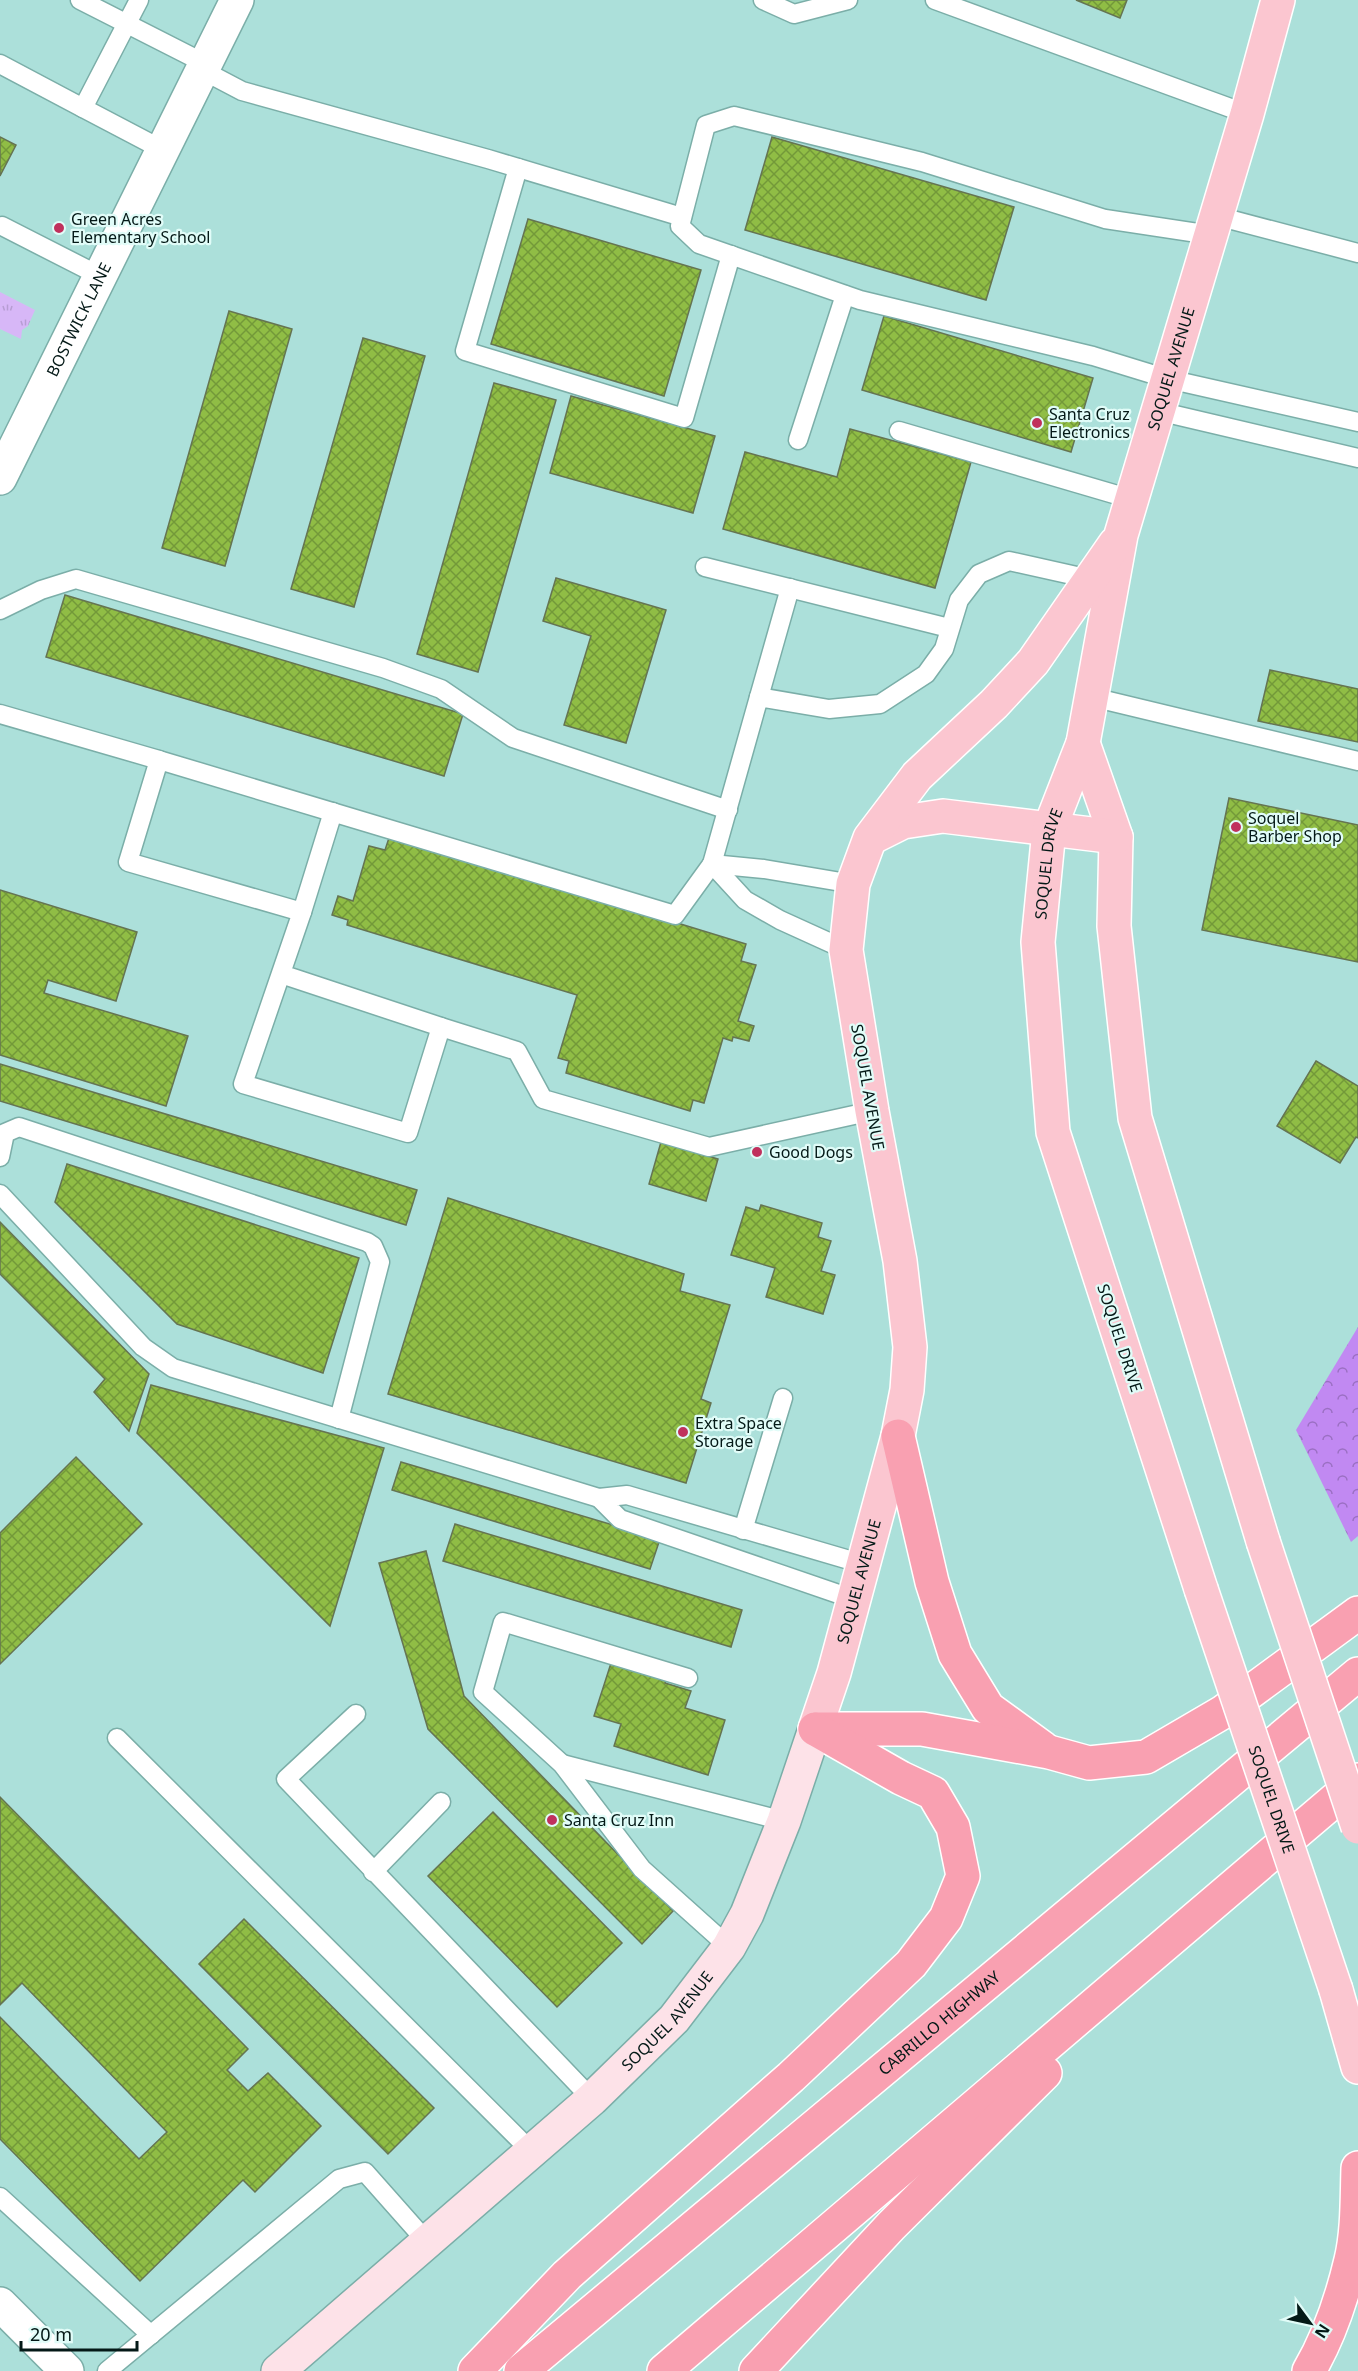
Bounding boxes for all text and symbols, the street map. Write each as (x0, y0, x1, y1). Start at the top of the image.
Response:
place label: Green Acres Elementary School (71, 208, 210, 248)
marker: Green Acres Elementary School (52, 221, 66, 235)
street label: BOSTWICK LANE (41, 259, 116, 380)
street label: SOQUEL AVENUE (1142, 304, 1200, 433)
place label: Santa Cruz Electronics (1049, 403, 1130, 443)
marker: Santa Cruz Electronics (1030, 416, 1044, 430)
street label: SOQUEL DRIVE (1029, 805, 1068, 920)
place label: Soquel Barber Shop (1248, 807, 1342, 847)
marker: Soquel Barber Shop (1229, 820, 1243, 834)
street label: SOQUEL AVENUE (846, 1022, 890, 1152)
place label: Good Dogs (769, 1141, 853, 1163)
marker: Good Dogs (750, 1145, 764, 1159)
street label: SOQUEL DRIVE (1092, 1281, 1148, 1395)
place label: Extra Space Storage (695, 1412, 782, 1452)
marker: Extra Space Storage (676, 1425, 690, 1439)
street label: SOQUEL AVENUE (831, 1517, 886, 1646)
street label: SOQUEL DRIVE (1243, 1743, 1300, 1856)
place label: Santa Cruz Inn (564, 1809, 674, 1831)
marker: Santa Cruz Inn (545, 1813, 559, 1827)
street label: CABRILLO HIGHWAY (873, 1965, 1005, 2080)
street label: SOQUEL AVENUE (616, 1966, 718, 2076)
north arrow (1280, 2293, 1340, 2353)
scale bar (21, 2314, 136, 2352)
text: N (1310, 2320, 1335, 2343)
text: 20 m (30, 2322, 72, 2346)

